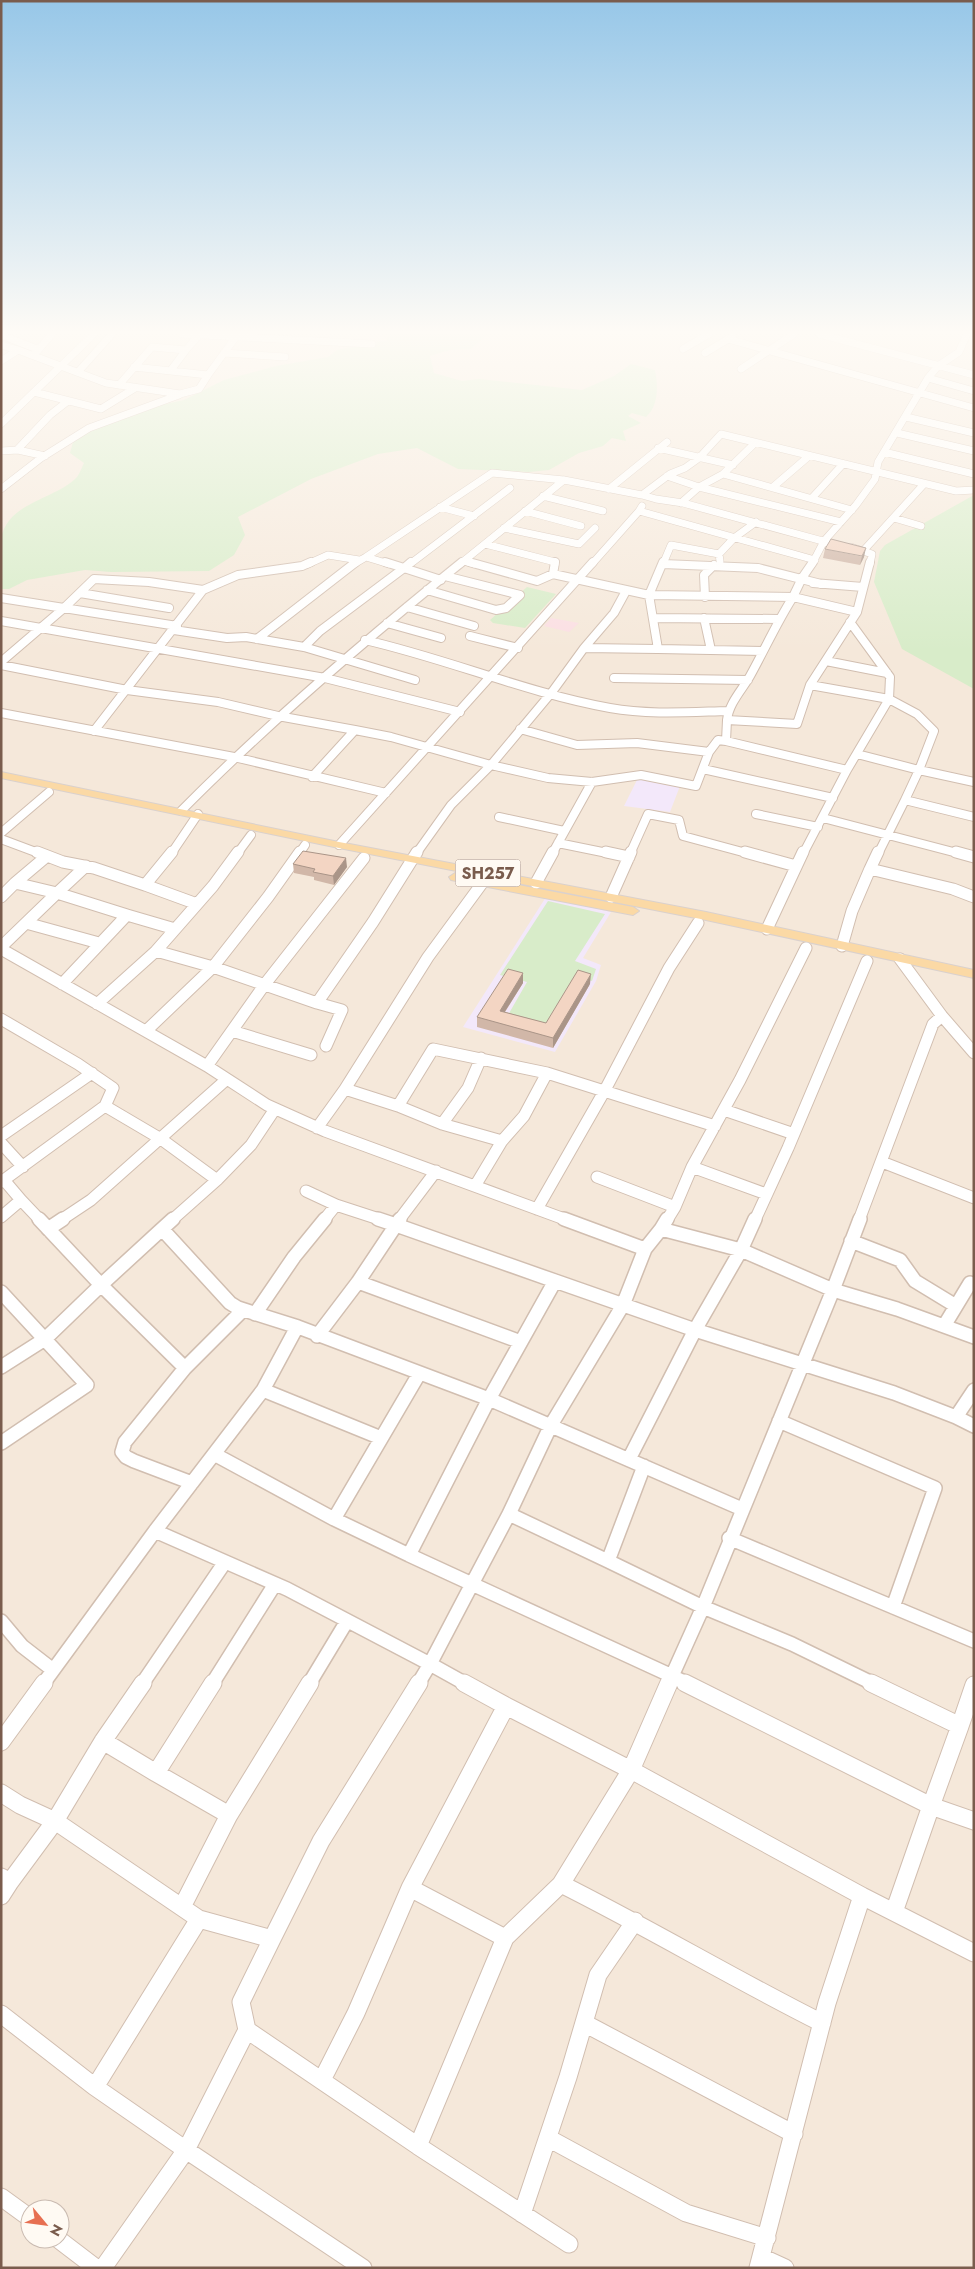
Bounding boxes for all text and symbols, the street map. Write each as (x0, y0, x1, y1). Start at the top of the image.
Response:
road number: SH257 (456, 860, 520, 886)
north arrow (20, 2199, 70, 2249)
text: N (45, 2221, 68, 2240)

